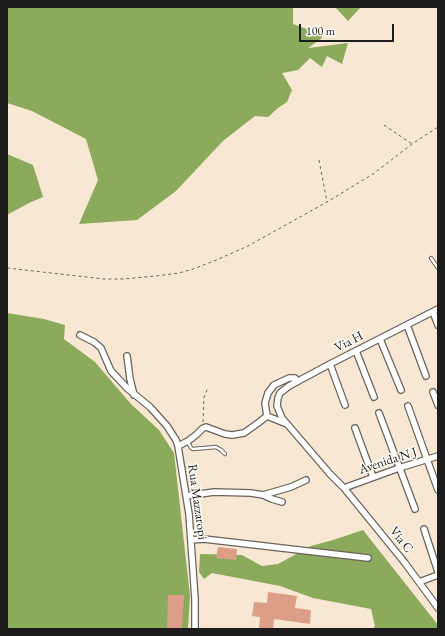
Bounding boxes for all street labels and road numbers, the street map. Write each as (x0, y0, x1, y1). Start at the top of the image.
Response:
street label: Via H (332, 328, 366, 356)
street label: Avenida N J (357, 444, 419, 478)
street label: Rua Mazzaropi (184, 463, 210, 541)
street label: Via C (386, 524, 416, 556)

